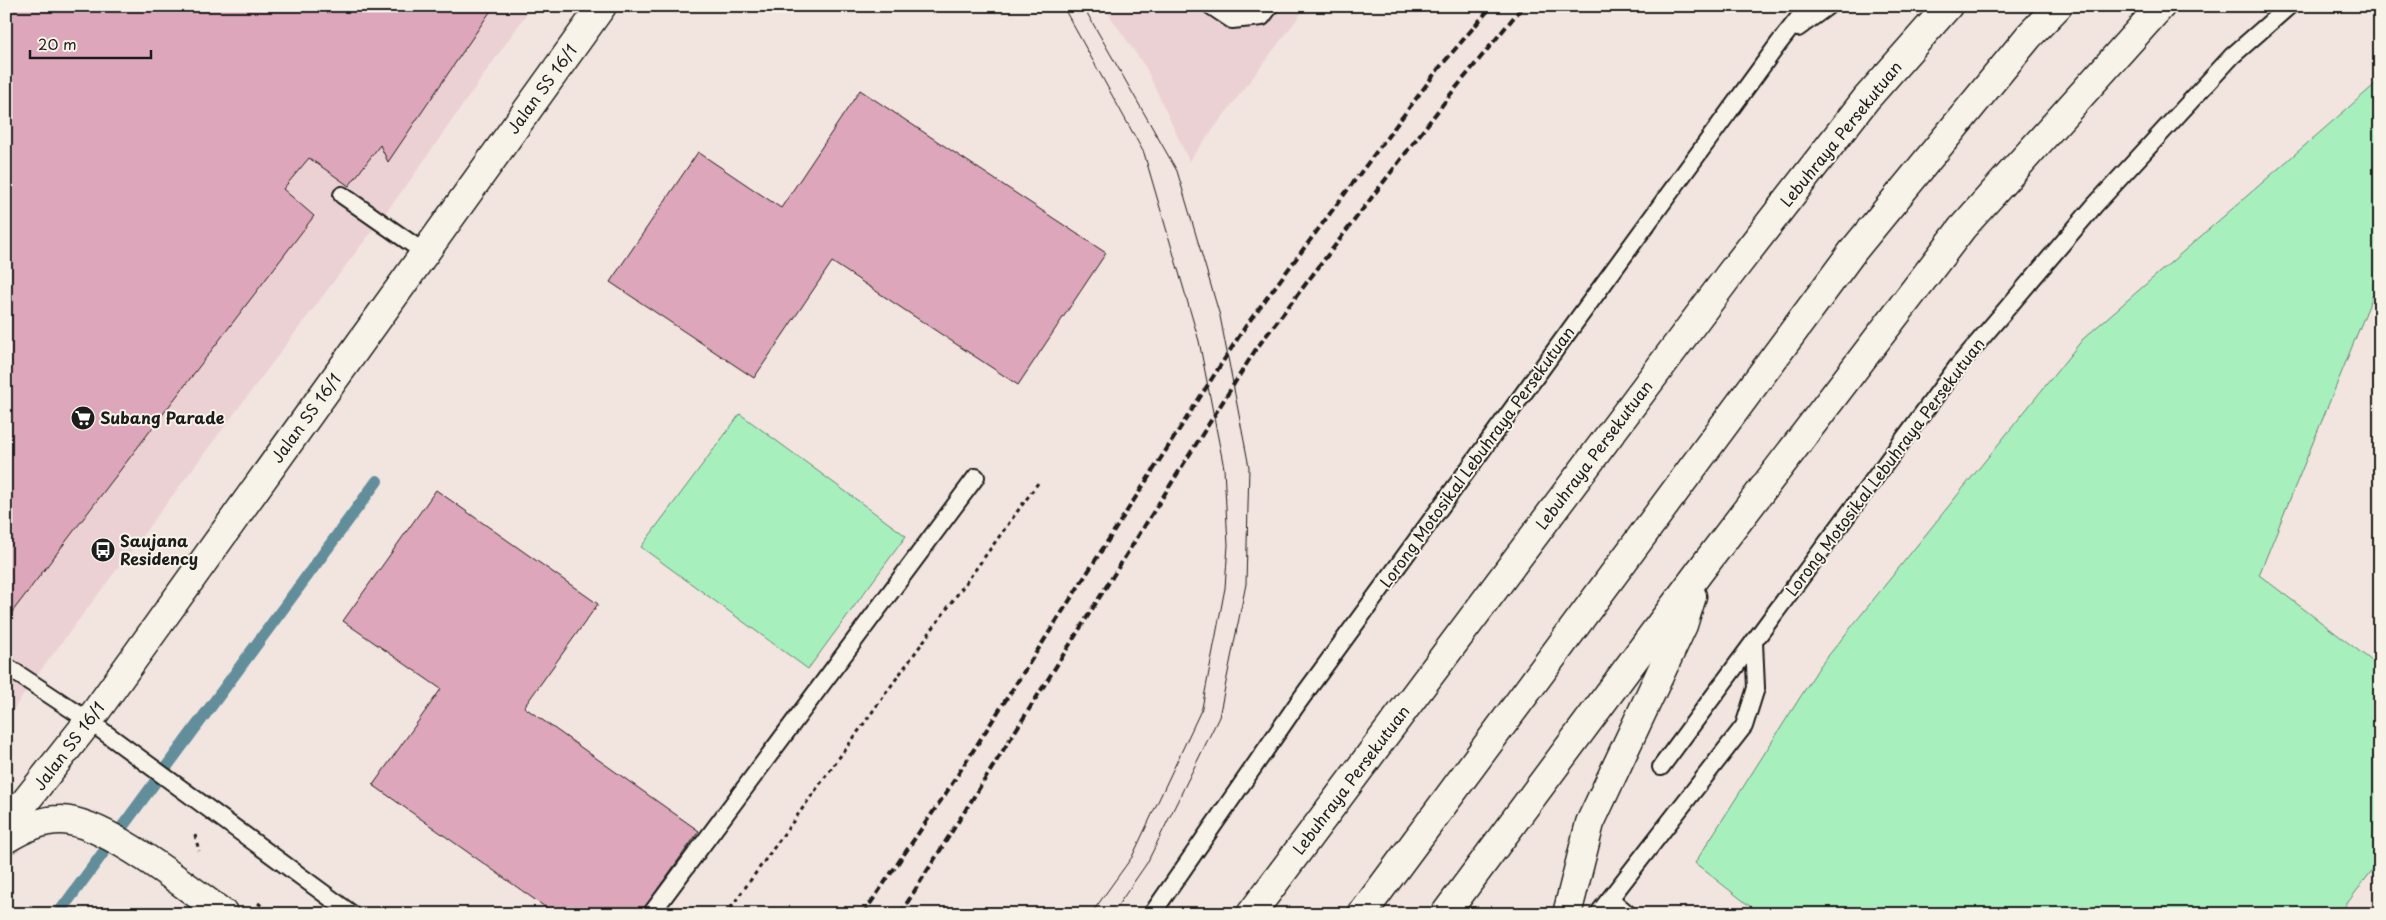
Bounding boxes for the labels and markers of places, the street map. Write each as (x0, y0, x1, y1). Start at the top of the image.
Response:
supermarket icon: Subang Parade (70, 405, 96, 431)
place label: Subang Parade (100, 405, 225, 429)
place label: Saujana Residency (120, 528, 198, 570)
bus stop icon: Saujana Residency (90, 537, 116, 563)

